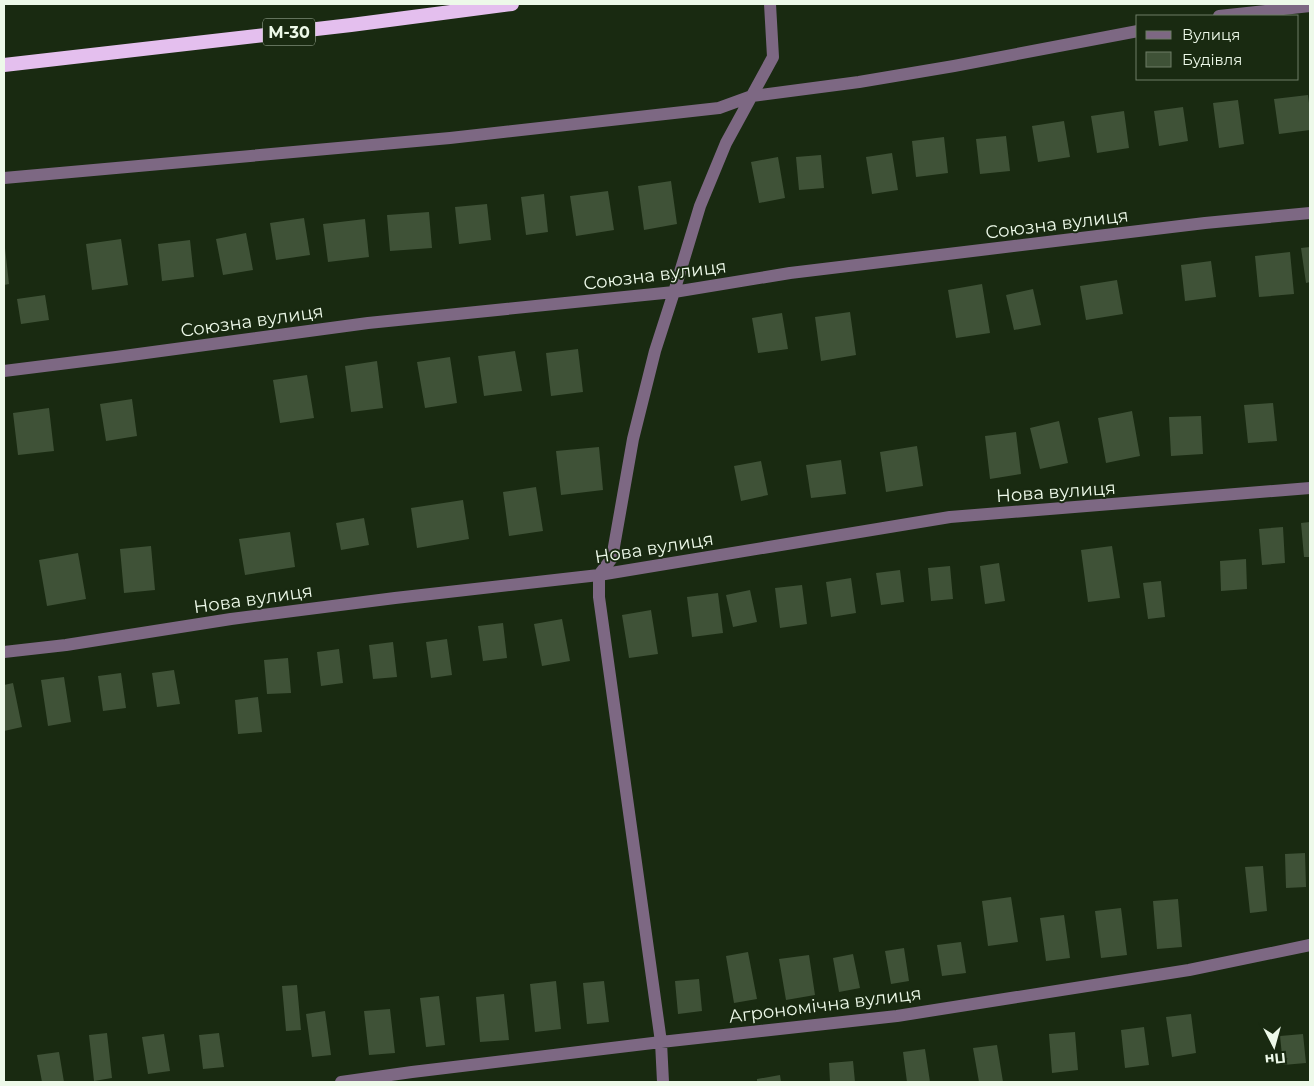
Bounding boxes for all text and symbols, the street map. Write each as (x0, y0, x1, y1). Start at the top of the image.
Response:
legend (1136, 15, 1299, 80)
road number: М-30 (263, 18, 315, 46)
text: Вулиця (1182, 25, 1240, 44)
text: Будівля (1182, 50, 1242, 69)
street label: Союзна вулиця (984, 204, 1130, 244)
street label: Союзна вулиця (582, 255, 728, 295)
street label: Союзна вулиця (179, 300, 325, 342)
street label: Нова вулиця (995, 477, 1117, 507)
street label: Нова вулиця (593, 528, 715, 568)
street label: Нова вулиця (192, 580, 314, 618)
street label: Агрономічна вулиця (727, 982, 923, 1028)
north arrow (1249, 1021, 1299, 1071)
text: Пн (1264, 1049, 1287, 1069)

